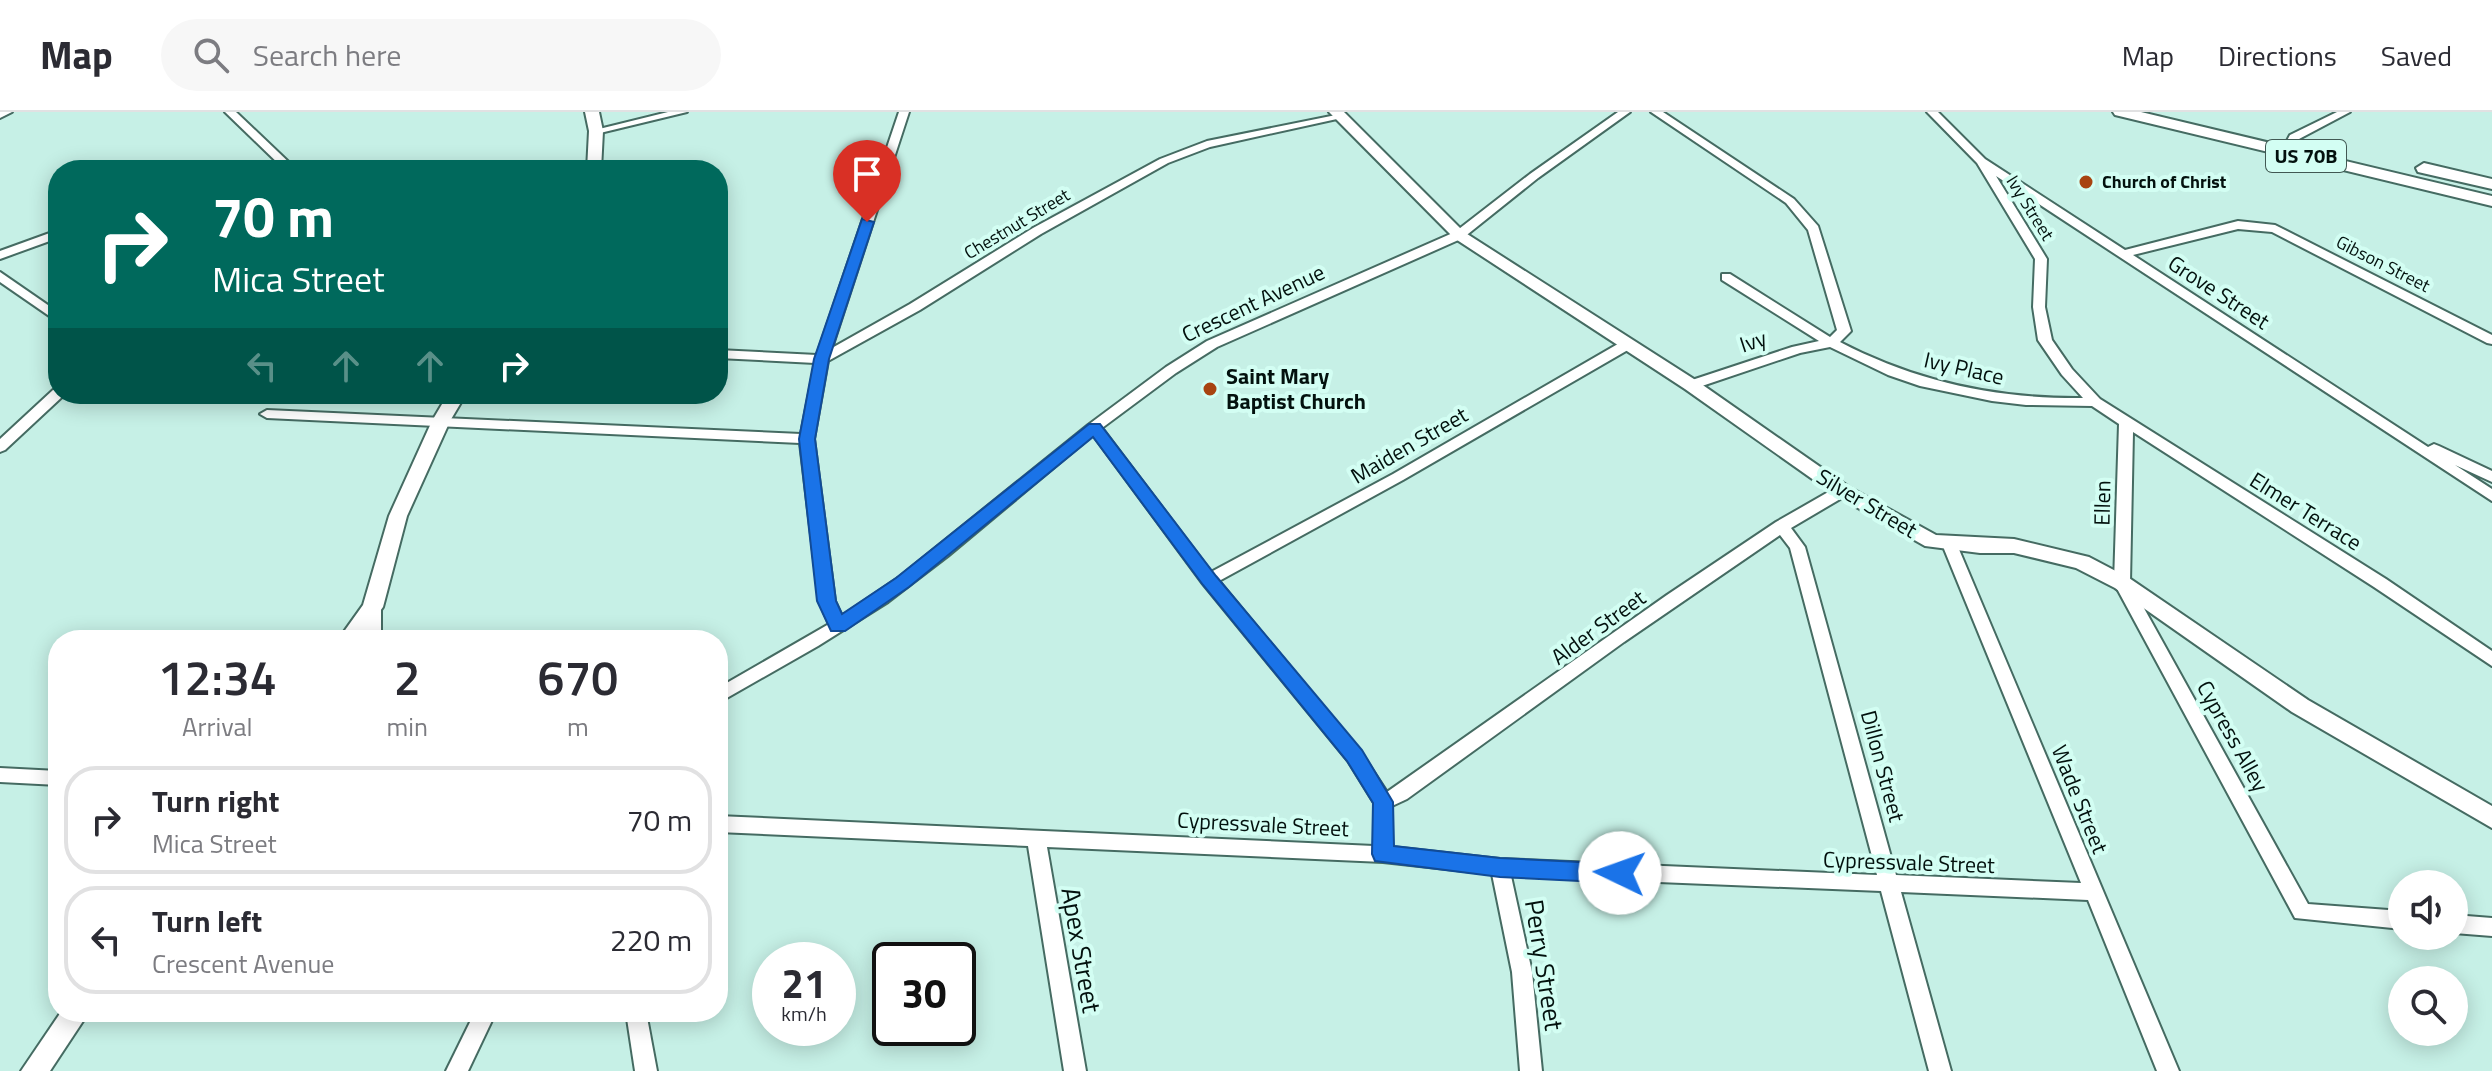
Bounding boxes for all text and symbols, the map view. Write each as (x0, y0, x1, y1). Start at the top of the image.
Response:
search box (161, 19, 721, 91)
text: Map (40, 26, 113, 84)
text: Search here (253, 32, 402, 78)
icon: search (189, 33, 233, 77)
text: Map (2122, 34, 2174, 77)
text: Directions (2218, 34, 2337, 77)
text: Saved (2381, 34, 2452, 77)
pin (833, 140, 901, 222)
road number: US 70B (2266, 140, 2346, 172)
icon: arrive (845, 152, 889, 196)
place label: Church of Christ (2102, 168, 2227, 195)
street label: Ivy Street (2000, 170, 2061, 246)
marker: Church of Christ (2077, 173, 2095, 191)
text: 70 m (212, 174, 334, 259)
street label: Chestnut Street (959, 181, 1075, 266)
icon: right (80, 192, 184, 296)
street label: Gibson Street (2331, 228, 2436, 299)
street label: Grove Street (2161, 246, 2277, 338)
text: Mica Street (212, 251, 385, 306)
street label: Crescent Avenue (1176, 255, 1330, 351)
street label: Ivy (1735, 321, 1771, 361)
street label: Ivy Place (1921, 342, 2007, 394)
icon: left (240, 344, 284, 388)
icon: ahead (324, 344, 368, 388)
icon: ahead (408, 344, 452, 388)
icon: right (492, 344, 536, 388)
place label: Saint Mary Baptist Church (1226, 359, 1366, 418)
marker: Saint Mary Baptist Church (1201, 380, 1219, 398)
street label: Maiden Street (1344, 398, 1474, 492)
street label: Silver Street (1810, 459, 1924, 547)
street label: Elmer Terrace (2243, 463, 2369, 559)
street label: Ellen (2085, 480, 2119, 526)
street label: Alder Street (1543, 581, 1653, 673)
text: 12:34 (158, 641, 277, 714)
text: 2 (394, 641, 421, 714)
text: 670 (538, 641, 618, 714)
street label: Cypress Alley (2188, 674, 2278, 798)
street label: Dillon Street (1852, 706, 1914, 826)
text: Arrival (182, 707, 252, 746)
text: min (386, 707, 428, 746)
text: m (567, 707, 589, 746)
street label: Wade Street (2043, 740, 2117, 859)
text: Turn right (152, 778, 280, 824)
text: 70 m (627, 797, 692, 843)
icon: right (84, 798, 128, 842)
street label: Cypressvale Street (1176, 803, 1350, 845)
text: Mica Street (152, 824, 277, 863)
position arrow (1578, 831, 1662, 915)
street label: Cypressvale Street (1823, 842, 1996, 882)
map controls (2388, 870, 2468, 1046)
button: sound (2388, 870, 2468, 950)
street label: Apex Street (1051, 884, 1112, 1016)
street label: Perry Street (1515, 897, 1574, 1033)
text: Turn left (152, 898, 262, 944)
text: 220 m (610, 917, 692, 963)
icon: left (84, 918, 128, 962)
speed limit sign: 30 (872, 942, 976, 1046)
text: Crescent Avenue (152, 944, 334, 983)
text: 21 (782, 953, 826, 1014)
button: search (2388, 966, 2468, 1046)
text: km/h (781, 998, 827, 1029)

